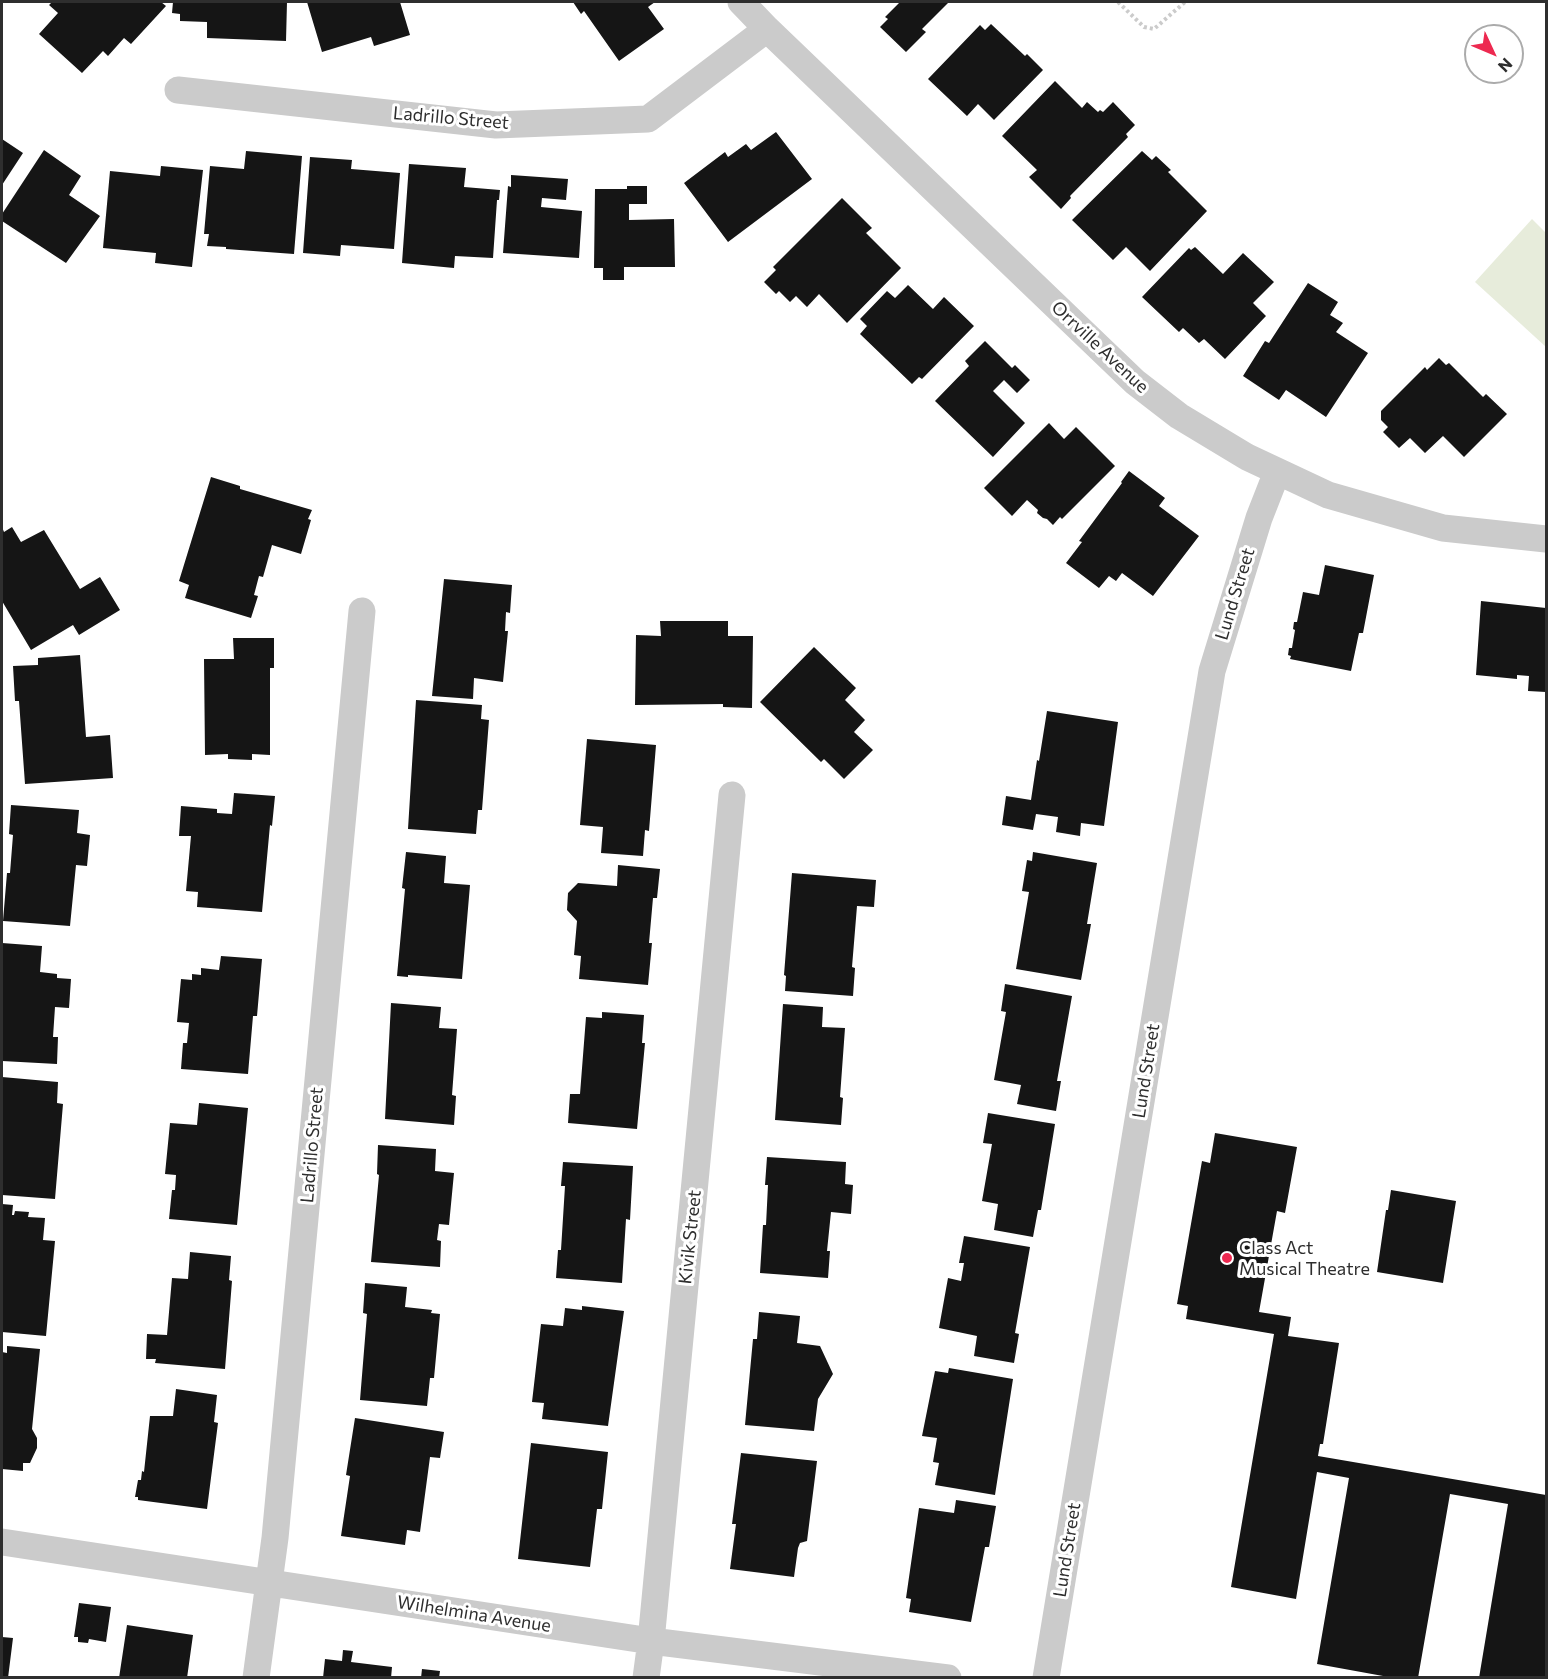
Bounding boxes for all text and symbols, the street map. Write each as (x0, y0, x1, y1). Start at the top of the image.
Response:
north arrow (1464, 24, 1524, 84)
text: N (1495, 55, 1517, 76)
street label: Ladrillo Street (392, 102, 510, 134)
street label: Orrville Avenue (1047, 296, 1153, 398)
street label: Lund Street (1211, 545, 1259, 643)
street label: Lund Street (1128, 1022, 1164, 1120)
street label: Ladrillo Street (296, 1086, 328, 1204)
street label: Kivik Street (674, 1189, 706, 1285)
place label: Class Act Musical Theatre (1239, 1237, 1370, 1280)
marker: Class Act Musical Theatre (1220, 1251, 1234, 1265)
street label: Lund Street (1049, 1501, 1085, 1599)
street label: Wilhelmina Avenue (396, 1591, 552, 1637)

